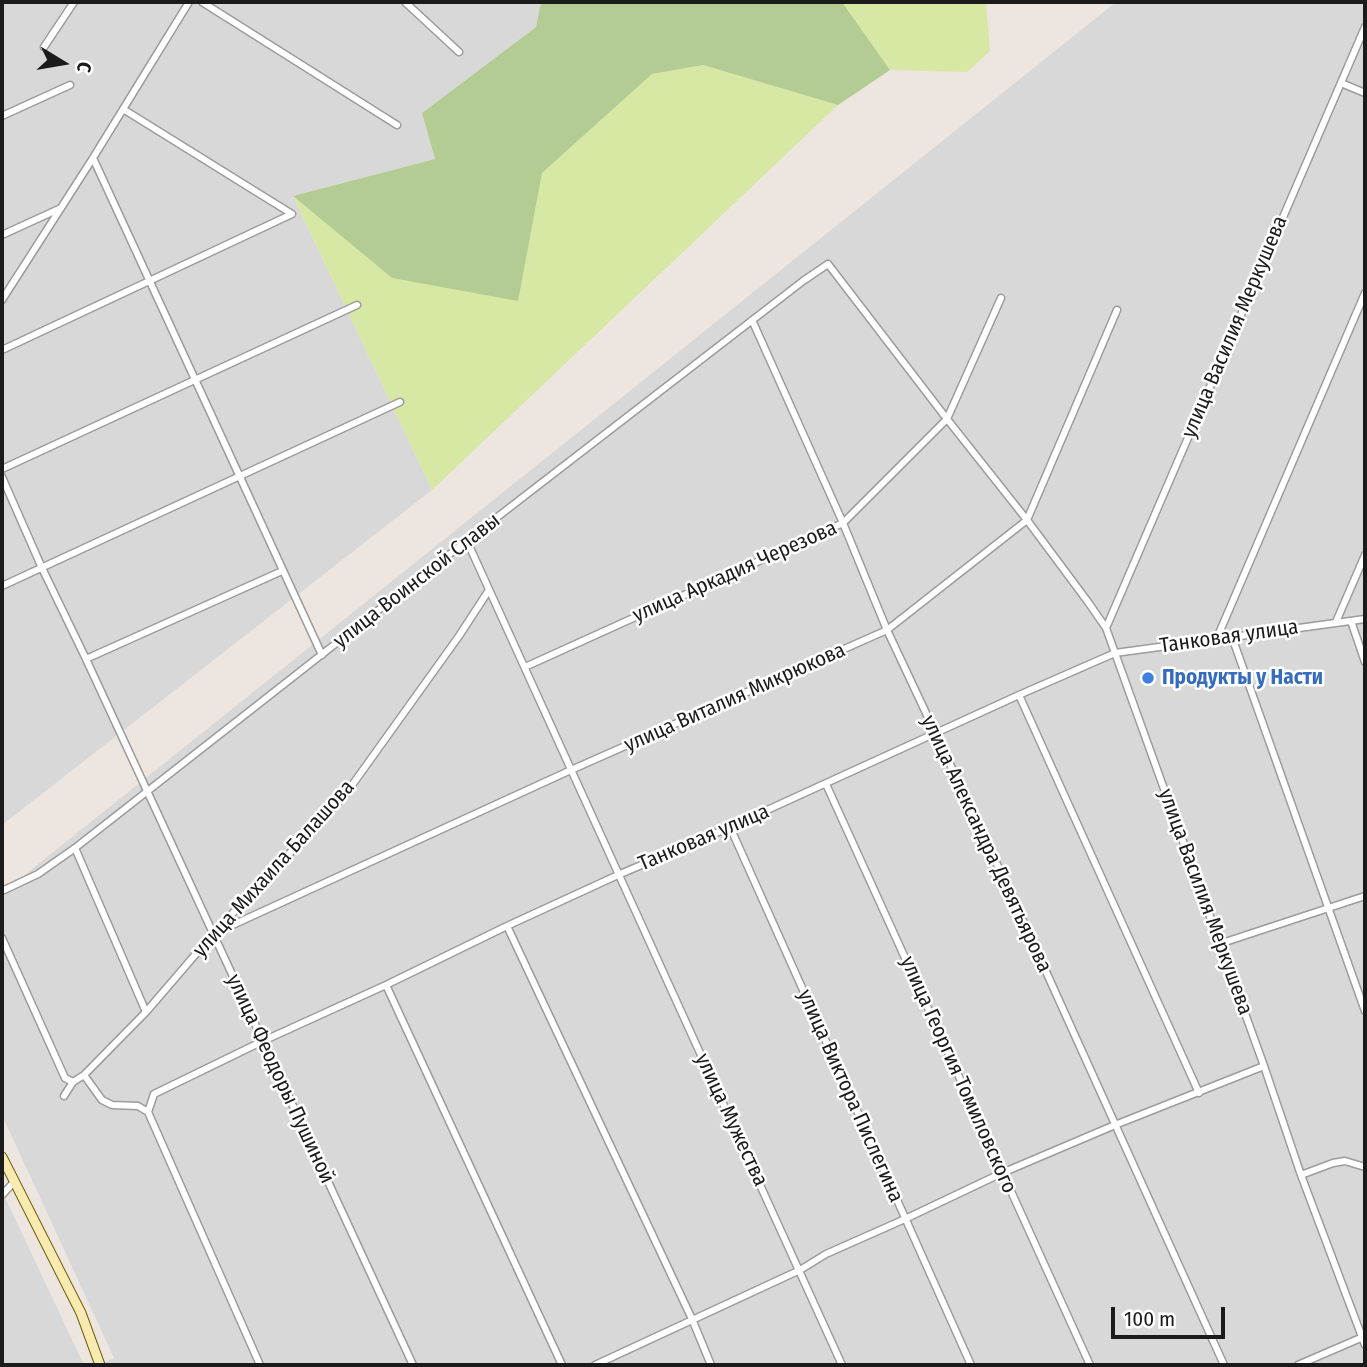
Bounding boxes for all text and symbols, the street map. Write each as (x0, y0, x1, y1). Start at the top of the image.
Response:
north arrow (28, 28, 98, 98)
text: С (72, 60, 96, 74)
street label: улица Василия Меркушева (1177, 212, 1293, 442)
street label: улица Воинской Славы (329, 508, 505, 654)
street label: улица Аркадия Черезова (629, 516, 841, 628)
street label: Танковая улица (1158, 615, 1300, 659)
street label: улица Виталия Микрюкова (621, 638, 849, 758)
place label: Продукты у Насти (1162, 665, 1323, 691)
marker: Продукты у Насти (1140, 670, 1156, 686)
street label: улица Александра Девятьярова (915, 711, 1057, 977)
street label: улица Михаила Балашова (188, 775, 360, 963)
street label: улица Василия Меркушева (1152, 786, 1258, 1018)
street label: Танковая улица (635, 799, 773, 877)
street label: улица Георгия Томиловского (894, 953, 1022, 1197)
street label: улица Феодоры Пушиной (220, 970, 340, 1188)
street label: улица Виктора Пислегина (792, 986, 908, 1206)
street label: улица Мужества (689, 1050, 773, 1190)
scale bar (1115, 1294, 1229, 1338)
text: 100 m (1124, 1306, 1175, 1332)

